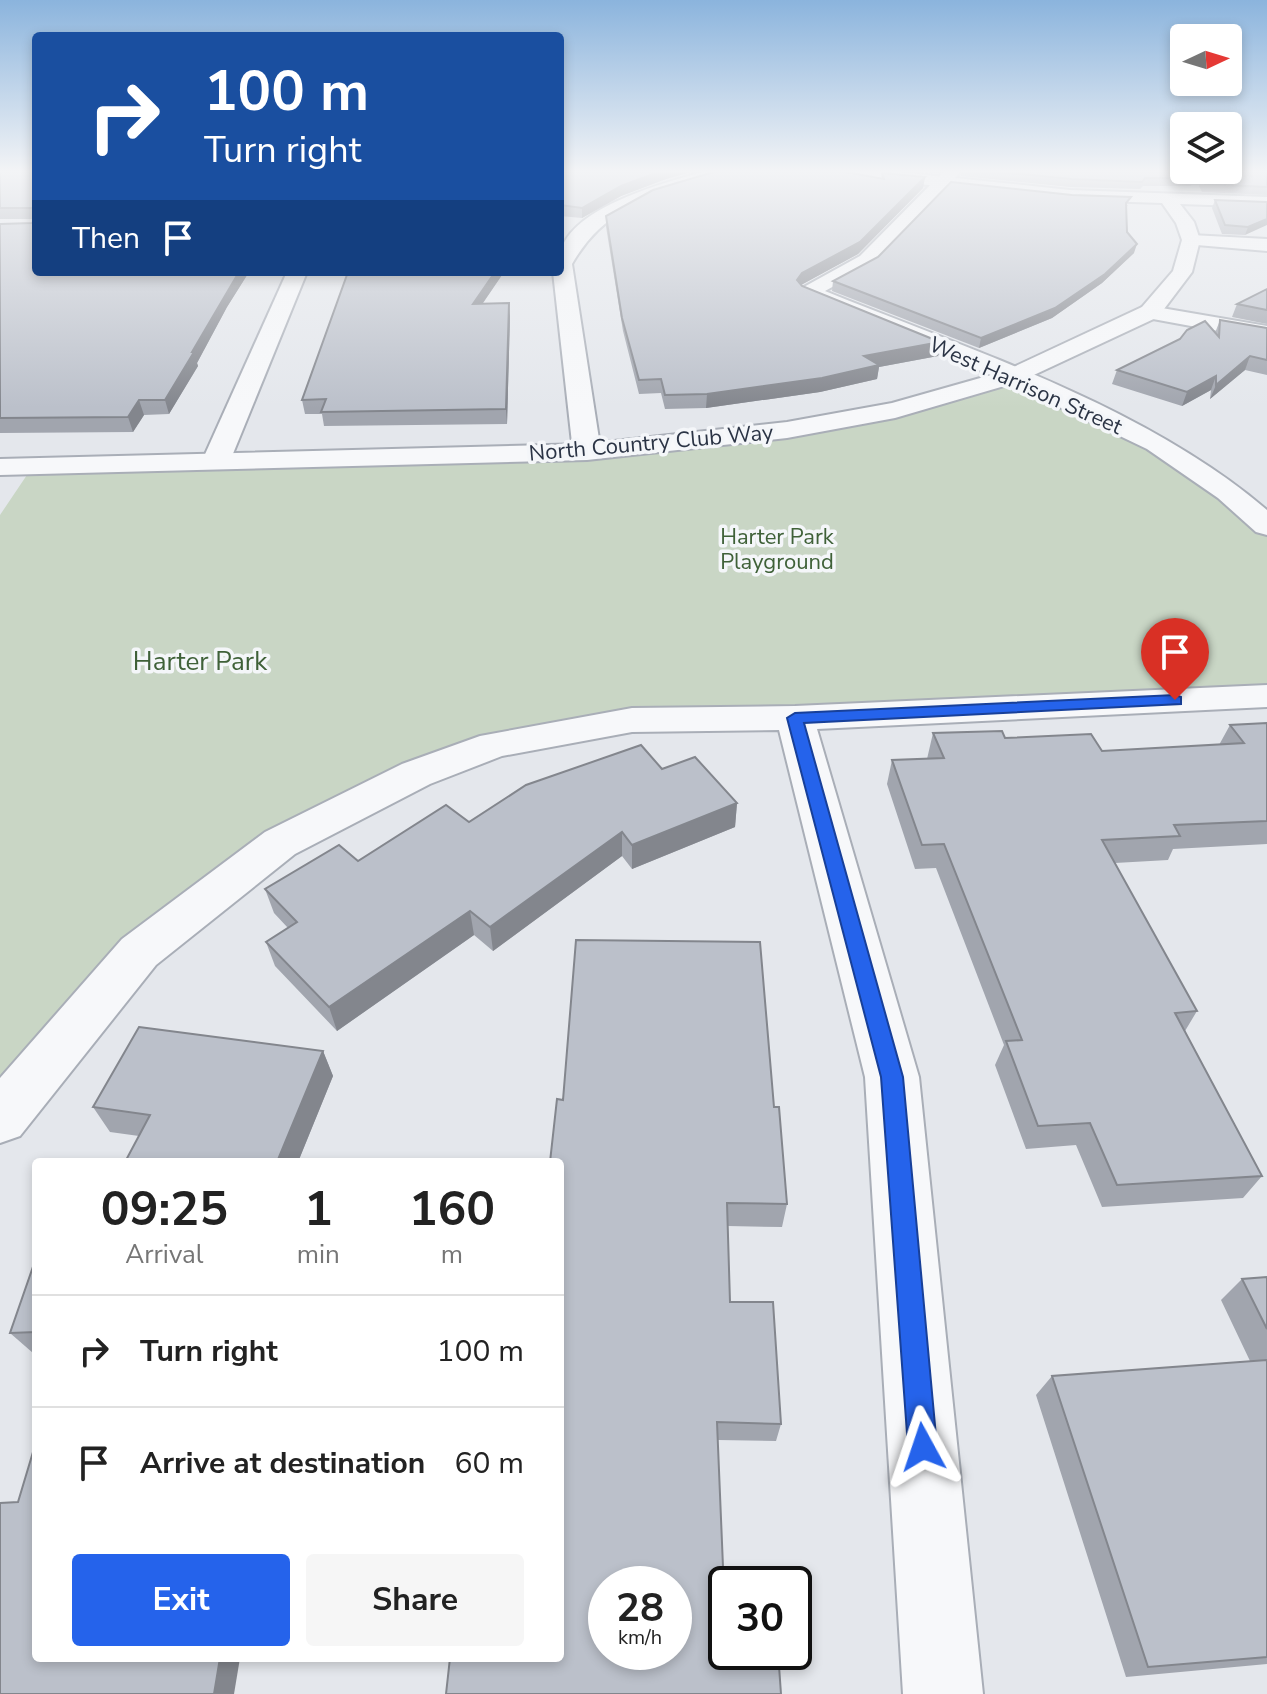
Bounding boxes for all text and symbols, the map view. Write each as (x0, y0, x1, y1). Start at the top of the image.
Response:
north arrow (1170, 24, 1242, 96)
map controls (1170, 24, 1242, 184)
text: 100 m (204, 53, 369, 130)
icon: right (72, 64, 176, 168)
button: layers (1170, 112, 1242, 184)
text: Turn right (204, 126, 361, 175)
icon: arrive (156, 216, 200, 260)
text: Then (72, 218, 140, 259)
street label: West Harrison Street (924, 330, 1127, 442)
street label: North Country Club Way (528, 417, 775, 469)
park label: Harter Park Playground (720, 522, 835, 577)
pin (1141, 618, 1209, 700)
icon: arrive (1153, 630, 1197, 674)
park label: Harter Park (133, 644, 268, 679)
text: 09:25 (101, 1176, 228, 1242)
text: 1 (304, 1176, 333, 1242)
text: 160 (409, 1176, 495, 1242)
text: Arrival (125, 1237, 204, 1272)
text: min (297, 1237, 340, 1272)
text: m (441, 1237, 463, 1272)
icon: right (72, 1329, 116, 1373)
text: Turn right (140, 1331, 278, 1372)
text: 100 m (437, 1331, 524, 1372)
position arrow (881, 1405, 965, 1489)
icon: arrive (72, 1441, 116, 1485)
text: Arrive at destination (140, 1443, 425, 1484)
text: 60 m (455, 1443, 524, 1484)
button: Exit (72, 1554, 290, 1646)
button: Share (306, 1554, 524, 1646)
speed limit sign: 30 (708, 1566, 812, 1670)
text: 28 (616, 1581, 664, 1635)
text: km/h (618, 1624, 662, 1651)

